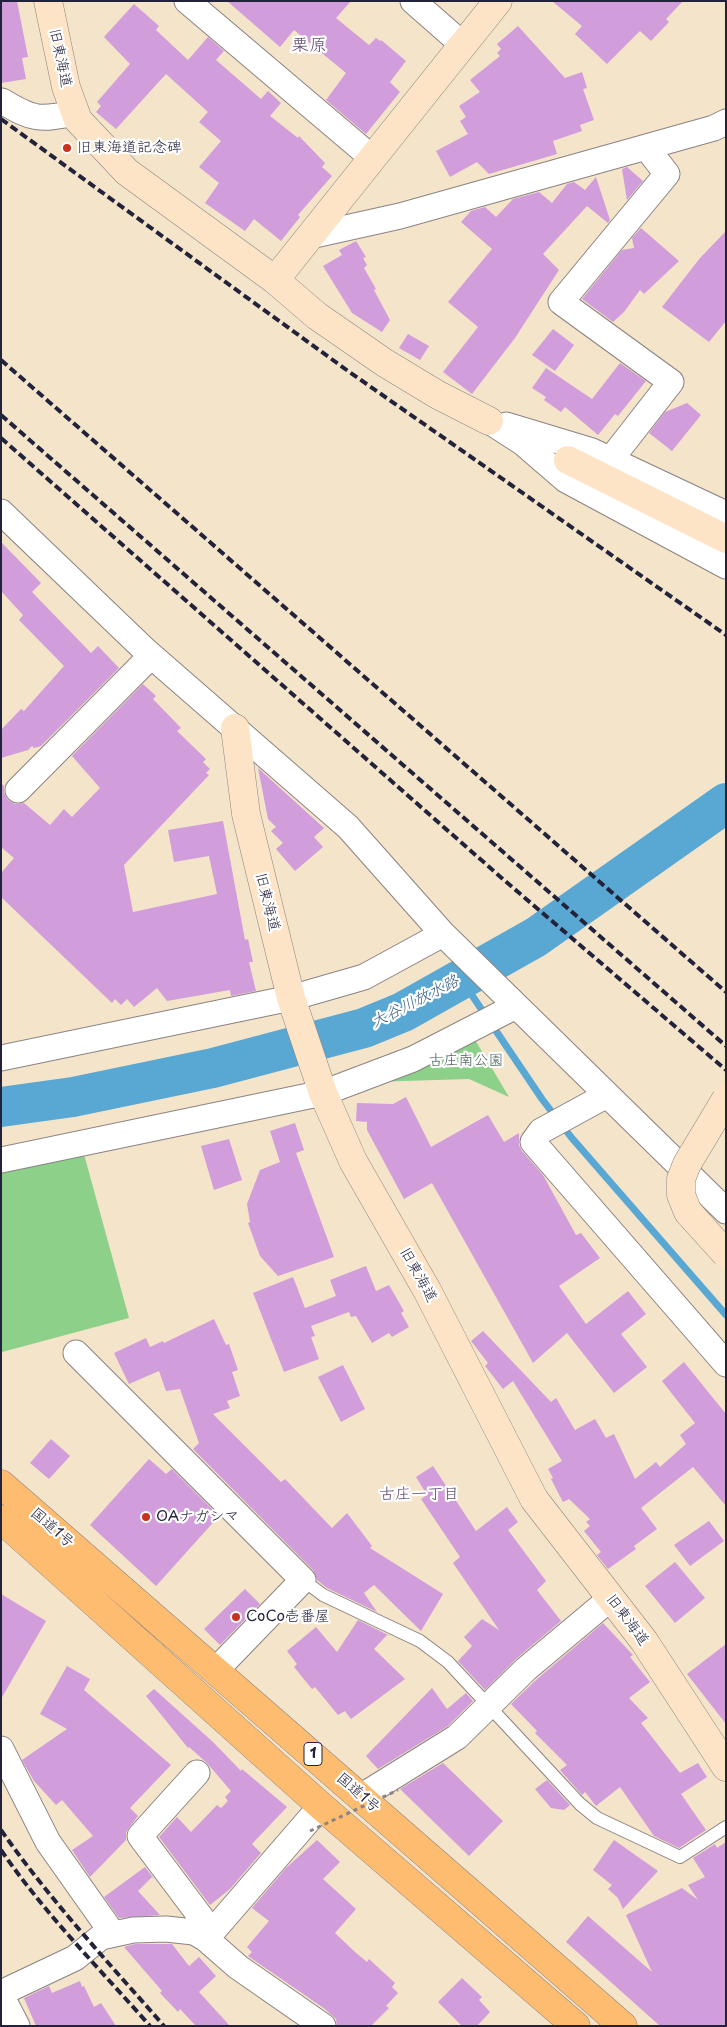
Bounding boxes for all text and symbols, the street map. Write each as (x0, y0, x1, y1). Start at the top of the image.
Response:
street label: 旧東海道 (45, 27, 75, 89)
district label: 栗原 (291, 35, 327, 57)
place label: 旧東海道記念碑 (77, 139, 182, 157)
marker: 旧東海道記念碑 (61, 142, 73, 154)
street label: 旧東海道 (251, 871, 283, 933)
water label: 大谷川放水路 (368, 972, 462, 1032)
park label: 古庄南公園 (429, 1052, 503, 1070)
street label: 旧東海道 (396, 1244, 440, 1306)
district label: 古庄一丁目 (379, 1485, 459, 1505)
street label: 国道1号 (27, 1504, 77, 1552)
place label: OAナガシマ (156, 1508, 239, 1526)
marker: OAナガシマ (140, 1511, 152, 1523)
street label: 旧東海道 (602, 1591, 652, 1649)
place label: CoCo壱番屋 (246, 1608, 330, 1626)
marker: CoCo壱番屋 (230, 1611, 242, 1623)
road number: 1 (304, 1742, 322, 1766)
street label: 国道1号 (333, 1769, 383, 1817)

